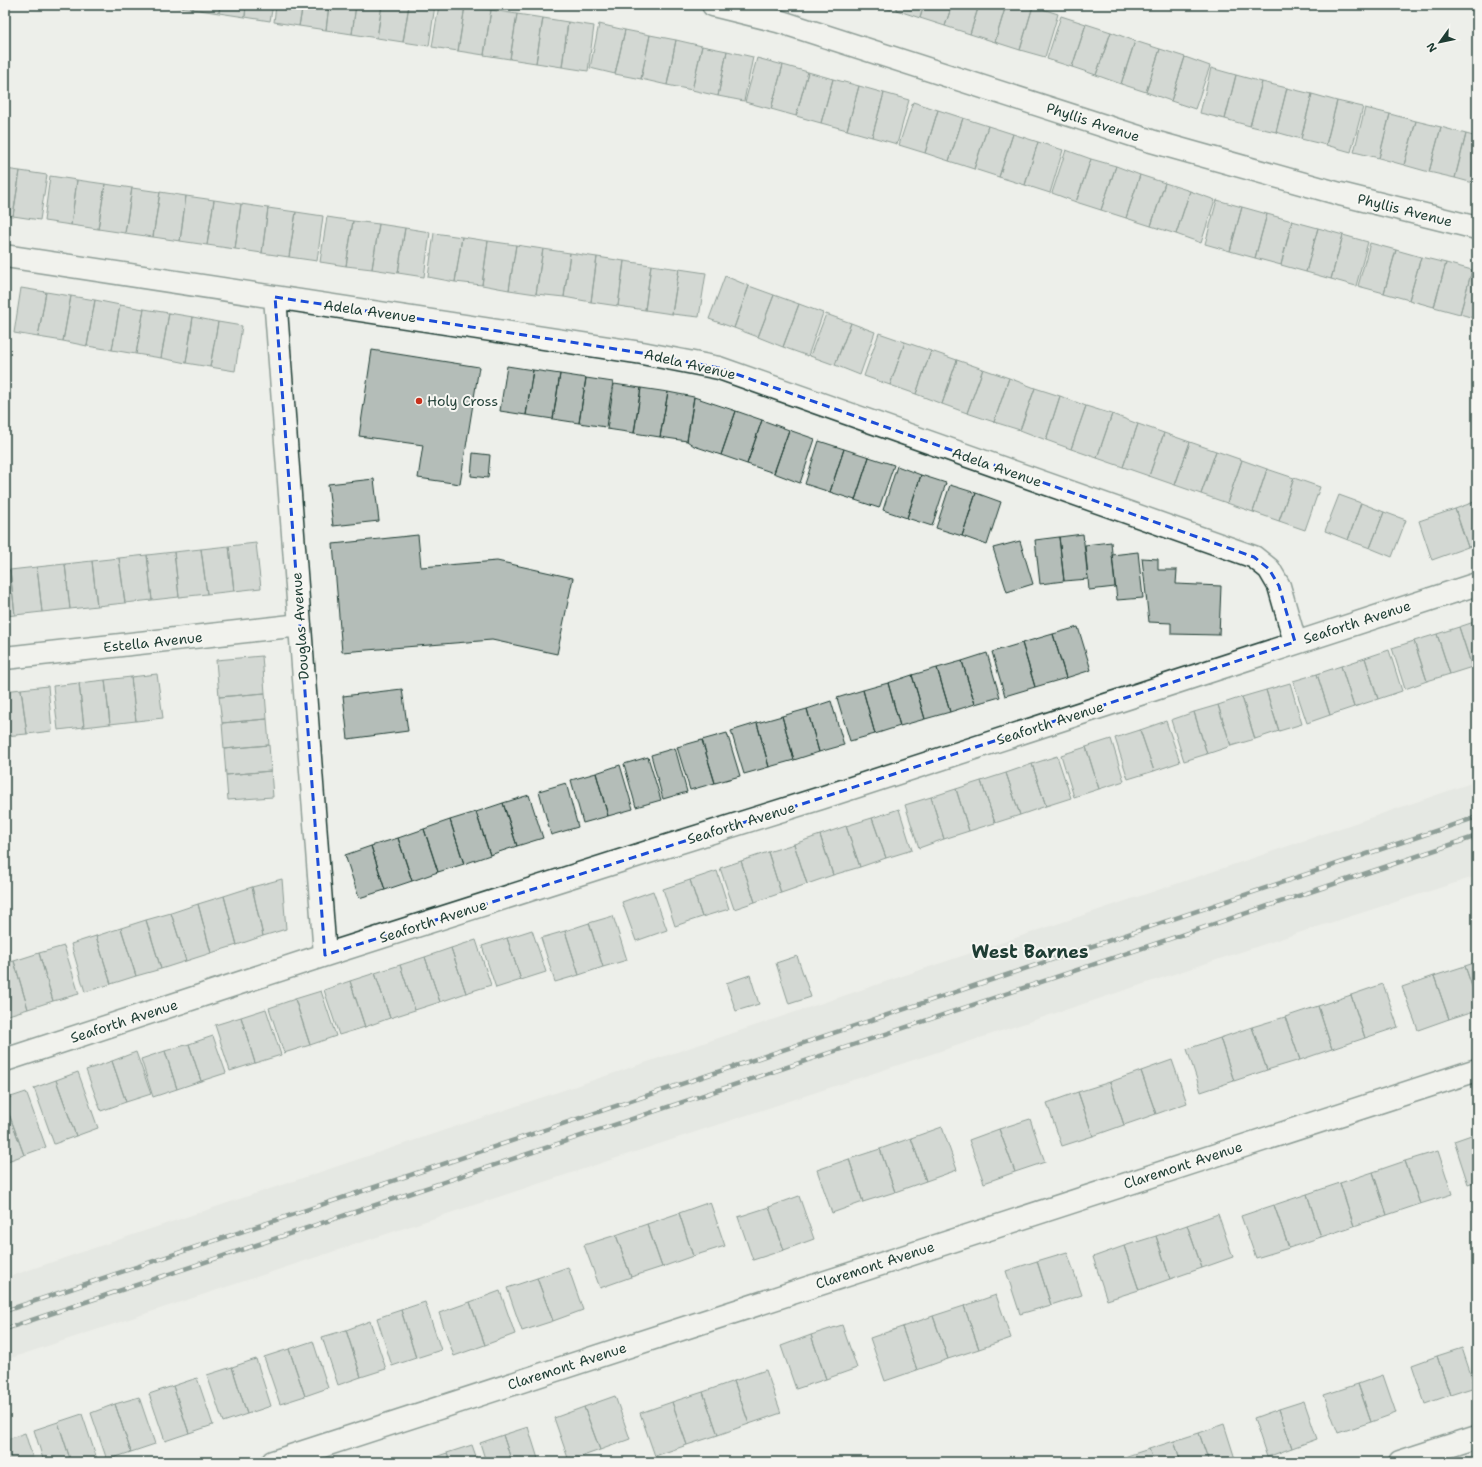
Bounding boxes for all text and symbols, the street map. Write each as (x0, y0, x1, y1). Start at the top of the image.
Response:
north arrow (1420, 22, 1460, 62)
text: N (1423, 39, 1441, 55)
street label: Phyllis Avenue (1044, 98, 1142, 146)
street label: Phyllis Avenue (1356, 189, 1454, 231)
street label: Adela Avenue (322, 296, 418, 326)
street label: Adela Avenue (642, 345, 738, 383)
place label: Holy Cross (427, 392, 498, 410)
marker: Holy Cross (414, 396, 424, 406)
street label: Adela Avenue (950, 443, 1044, 491)
street label: Douglas Avenue (287, 571, 313, 681)
street label: Seaforth Avenue (1301, 596, 1413, 648)
street label: Estella Avenue (102, 628, 204, 656)
street label: Seaforth Avenue (994, 697, 1106, 749)
street label: Seaforth Avenue (685, 798, 797, 848)
street label: Seaforth Avenue (377, 895, 489, 947)
district label: West Barnes (971, 940, 1089, 964)
street label: Seaforth Avenue (68, 995, 180, 1047)
street label: Claremont Avenue (1121, 1137, 1245, 1193)
street label: Claremont Avenue (813, 1237, 937, 1293)
street label: Claremont Avenue (505, 1338, 629, 1394)

